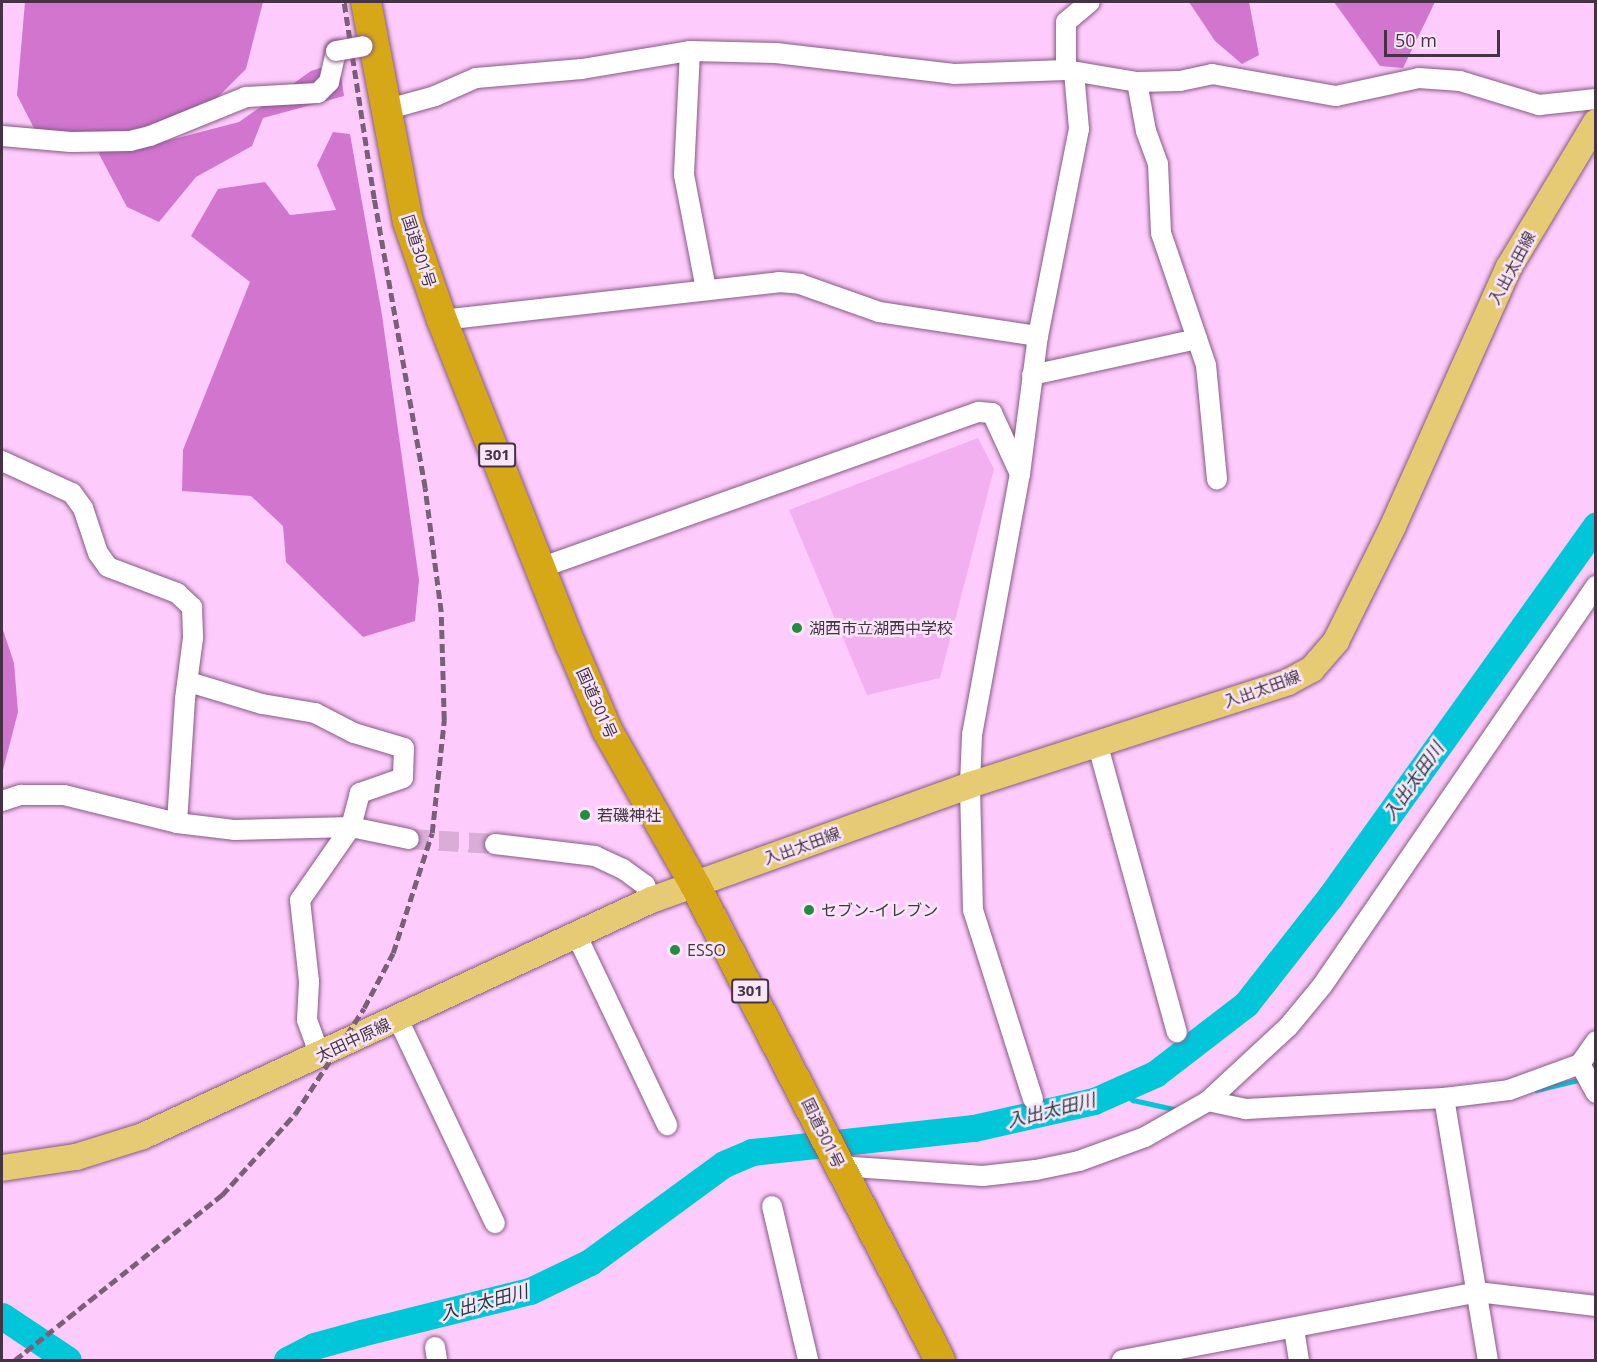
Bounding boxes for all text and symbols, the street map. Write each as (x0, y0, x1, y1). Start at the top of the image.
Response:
scale bar (1387, 18, 1502, 56)
text: 50 m (1395, 28, 1437, 52)
street label: 国道301号 (398, 212, 440, 290)
street label: 入出太田線 (1485, 228, 1539, 308)
road number: 301 (478, 443, 516, 467)
place label: 湖西市立湖西中学校 (809, 618, 953, 638)
marker: 湖西市立湖西中学校 (790, 621, 804, 635)
street label: 国道301号 (573, 665, 621, 741)
street label: 入出太田線 (1221, 666, 1303, 712)
water label: 入出太田川 (1378, 738, 1448, 824)
place label: 若磯神社 (597, 805, 661, 825)
marker: 若磯神社 (578, 808, 592, 822)
street label: 入出太田線 (761, 823, 843, 869)
place label: セブン-イレブン (821, 900, 938, 920)
marker: セブン-イレブン (802, 903, 816, 917)
place label: ESSO (687, 940, 726, 960)
marker: ESSO (668, 943, 682, 957)
road number: 301 (730, 979, 770, 1003)
street label: 太田中原線 (313, 1014, 393, 1066)
water label: 入出太田川 (1005, 1089, 1097, 1131)
street label: 国道301号 (798, 1095, 848, 1171)
water label: 入出太田川 (438, 1280, 530, 1324)

